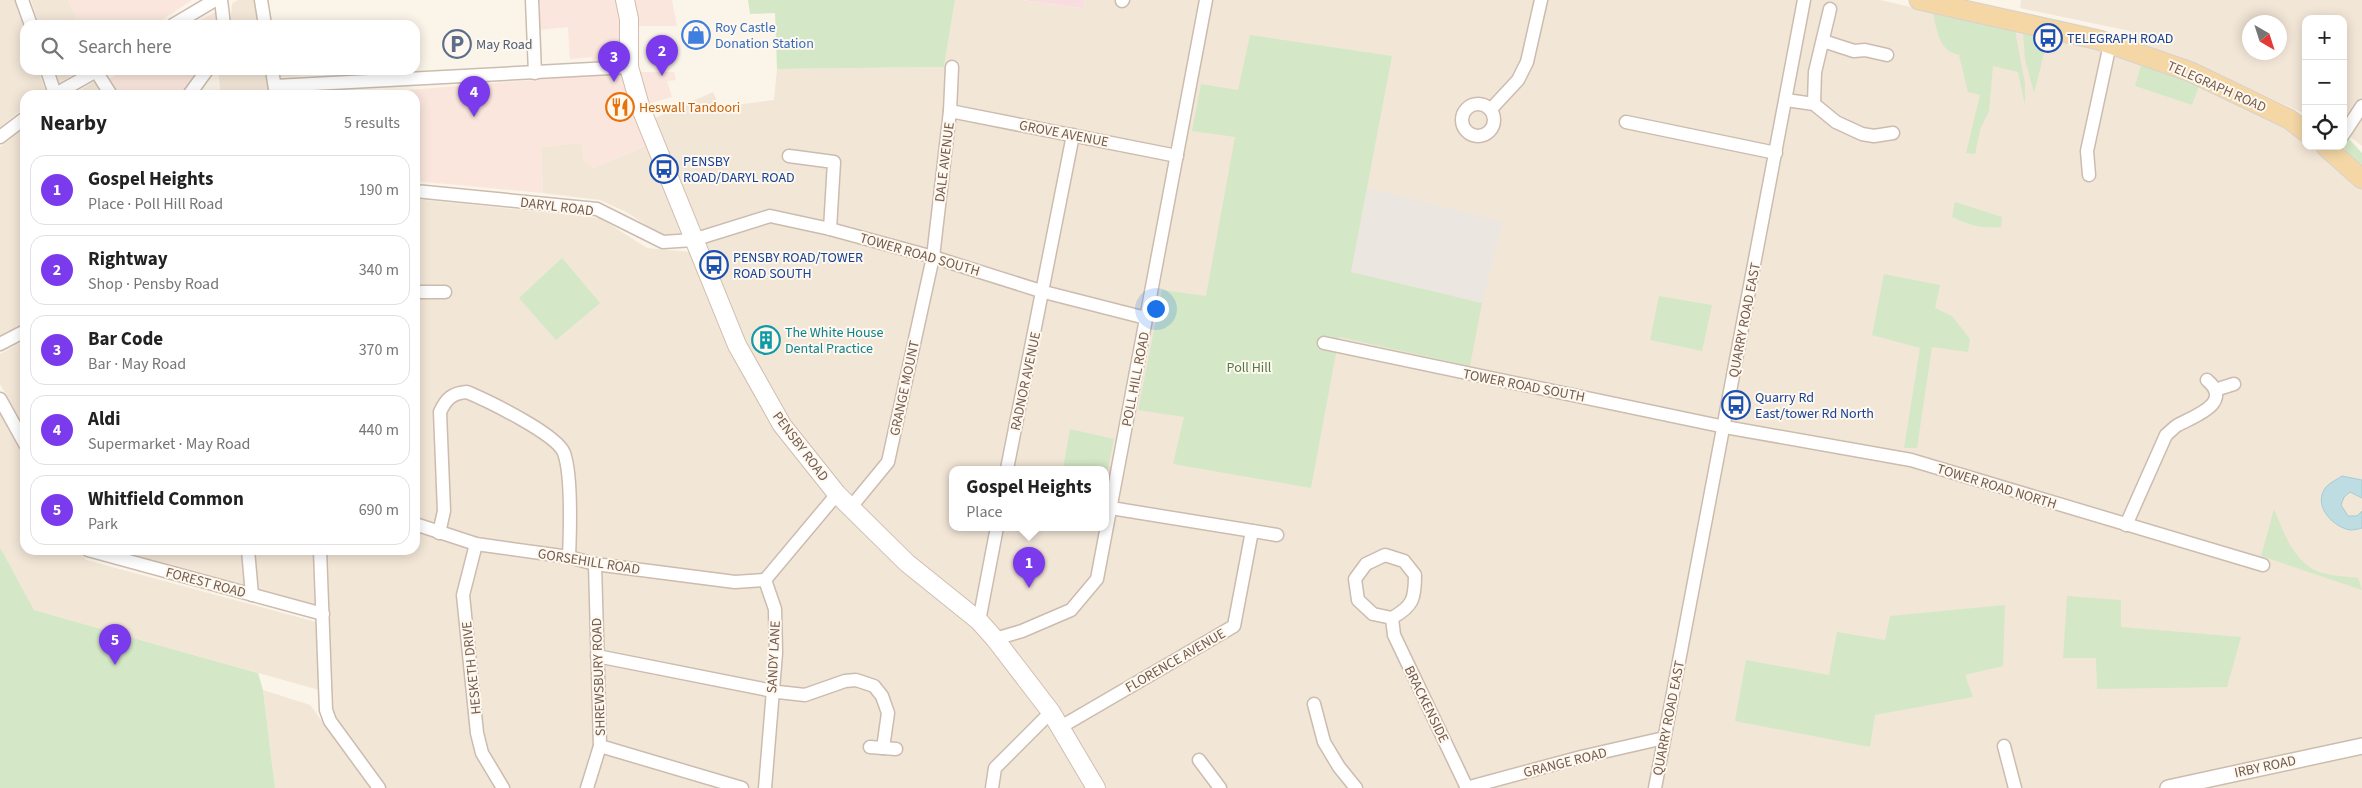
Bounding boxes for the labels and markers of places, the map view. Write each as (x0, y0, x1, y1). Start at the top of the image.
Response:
place label: Roy Castle Donation Station (715, 18, 814, 54)
shop icon: Roy Castle Donation Station (681, 20, 711, 50)
bus stop icon: TELEGRAPH ROAD (2033, 23, 2063, 53)
parking icon: May Road (442, 29, 472, 59)
place label: TELEGRAPH ROAD (2067, 29, 2173, 49)
place label: May Road (476, 35, 533, 55)
pin: 2 (646, 35, 678, 76)
pin: 3 (598, 41, 630, 82)
pin: 4 (458, 76, 490, 117)
restaurant icon: Heswall Tandoori (605, 92, 635, 122)
place label: Heswall Tandoori (639, 98, 740, 118)
place label: PENSBY ROAD/DARYL ROAD (683, 152, 795, 188)
bus stop icon: PENSBY ROAD/DARYL ROAD (649, 154, 679, 184)
place label: PENSBY ROAD/TOWER ROAD SOUTH (733, 248, 863, 284)
bus stop icon: PENSBY ROAD/TOWER ROAD SOUTH (699, 250, 729, 280)
place label: The White House Dental Practice (785, 323, 883, 359)
building icon: The White House Dental Practice (751, 325, 781, 355)
place label: Quarry Rd East/tower Rd North (1755, 388, 1874, 424)
bus stop icon: Quarry Rd East/tower Rd North (1721, 390, 1751, 420)
pin: 1 (1013, 547, 1045, 588)
pin: 5 (99, 624, 131, 665)

